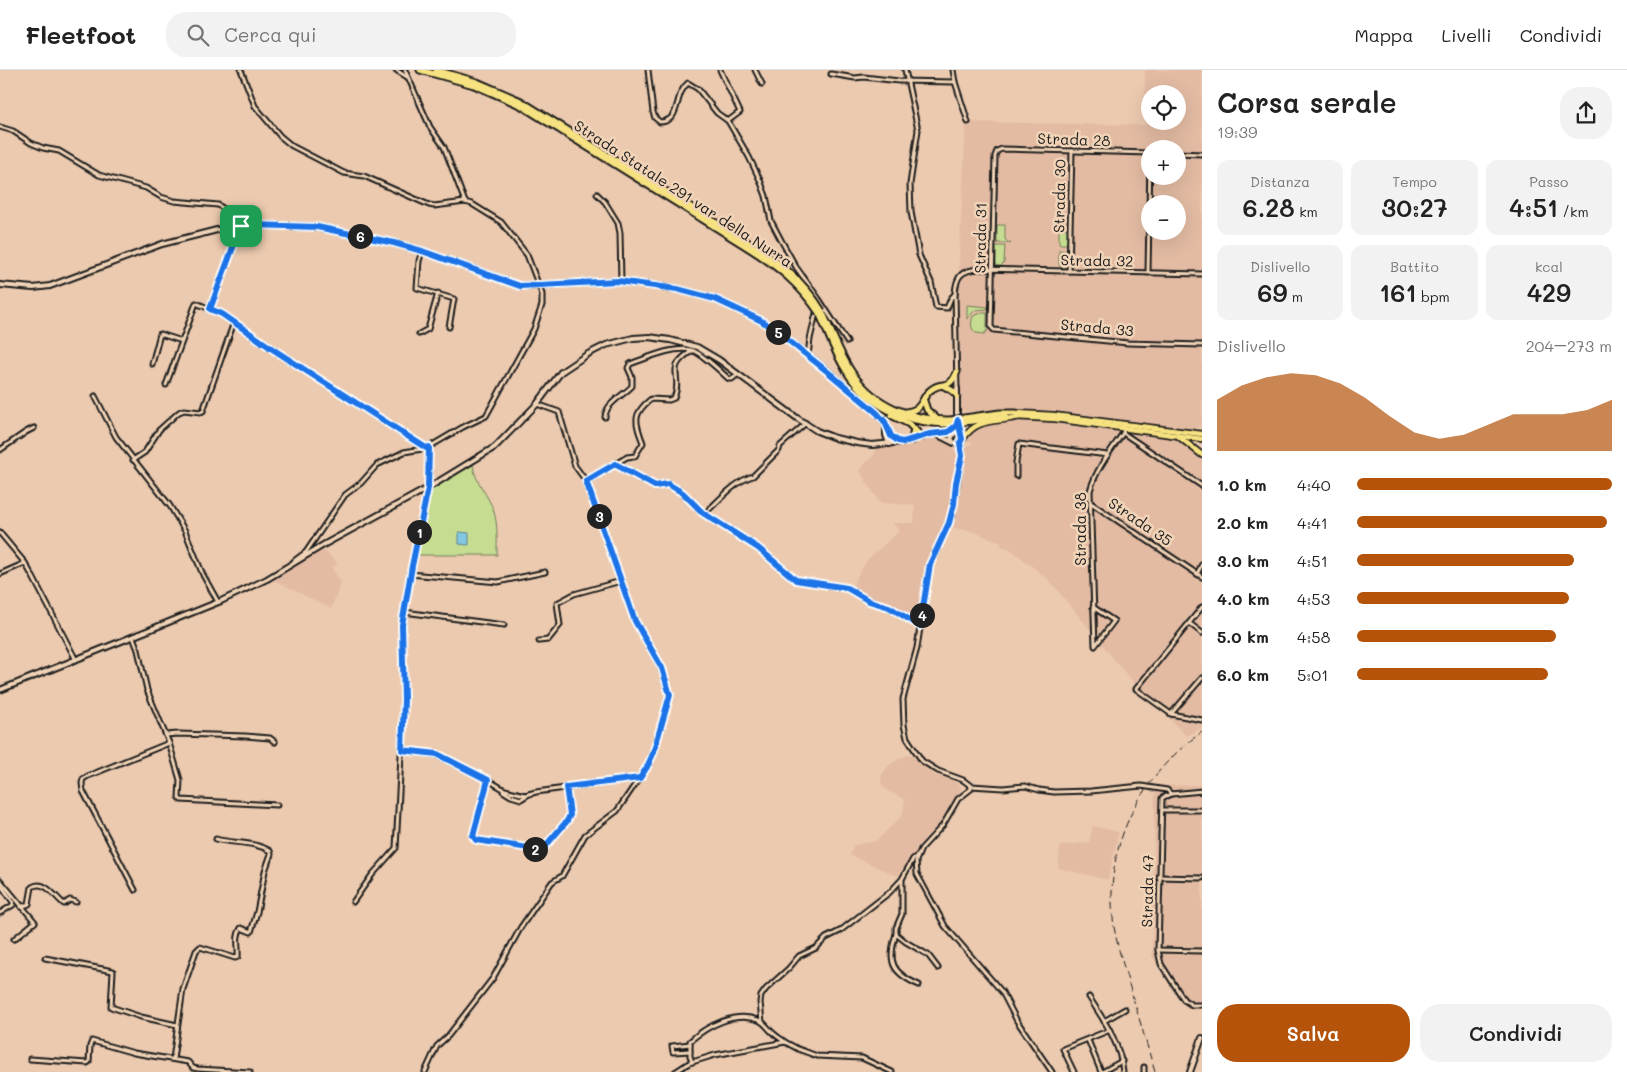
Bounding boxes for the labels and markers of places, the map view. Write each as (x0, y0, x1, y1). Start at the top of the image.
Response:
pin (220, 205, 262, 247)
pin: 6 (348, 224, 372, 248)
pin: 5 (766, 320, 790, 344)
pin: 3 (586, 504, 612, 528)
pin: 1 (406, 520, 432, 544)
pin: 4 (910, 602, 934, 628)
pin: 2 (522, 836, 548, 862)

